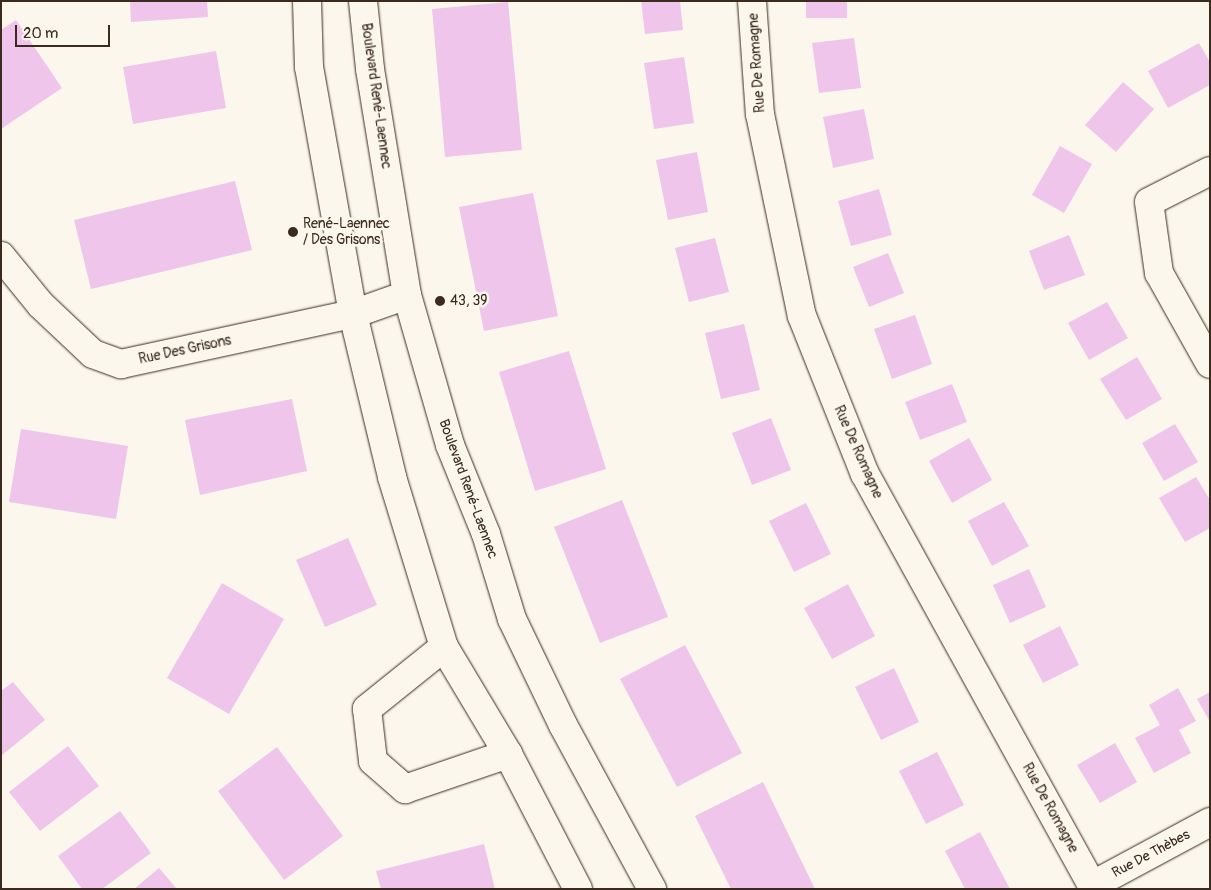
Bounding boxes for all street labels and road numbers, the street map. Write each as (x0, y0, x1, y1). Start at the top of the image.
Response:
street label: Rue De Romagne (745, 13, 769, 113)
street label: Boulevard René-Laennec (357, 22, 395, 170)
street label: Rue Des Grisons (137, 332, 233, 368)
street label: Rue De Romagne (830, 403, 886, 501)
street label: Boulevard René-Laennec (435, 417, 501, 561)
street label: Rue De Romagne (1018, 760, 1082, 856)
street label: Rue De Thèbes (1109, 826, 1193, 882)

